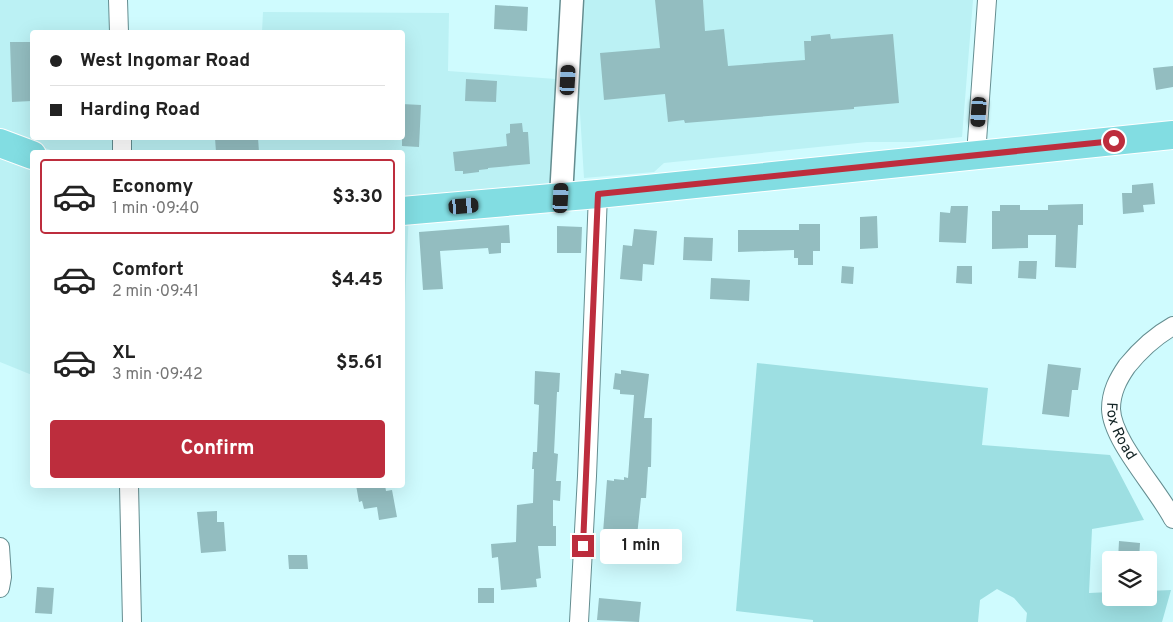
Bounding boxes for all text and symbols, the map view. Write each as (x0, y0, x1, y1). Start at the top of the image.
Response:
text: West Ingomar Road (80, 49, 250, 73)
car (559, 65, 576, 95)
car (970, 97, 987, 127)
text: Harding Road (80, 98, 200, 122)
route start (1103, 130, 1125, 152)
icon: car (52, 174, 97, 219)
text: Economy (112, 175, 193, 199)
car (552, 183, 569, 213)
text: $3.30 (332, 185, 383, 209)
car (448, 197, 479, 215)
text: 1 min · 09:40 (112, 199, 200, 219)
icon: car (52, 257, 97, 302)
text: Comfort (112, 258, 184, 282)
text: $4.45 (331, 268, 383, 292)
text: 2 min · 09:41 (112, 282, 199, 302)
icon: car (52, 340, 97, 385)
text: XL (112, 341, 135, 365)
text: $5.61 (336, 351, 383, 375)
text: 3 min · 09:42 (112, 365, 203, 385)
street label: Fox Road (1101, 402, 1140, 464)
button: Confirm (50, 420, 385, 478)
callout: 1 min (600, 528, 683, 564)
route end (572, 535, 594, 557)
text: 1 min (622, 536, 660, 556)
map controls (1102, 551, 1157, 606)
button: layers (1102, 551, 1157, 606)

